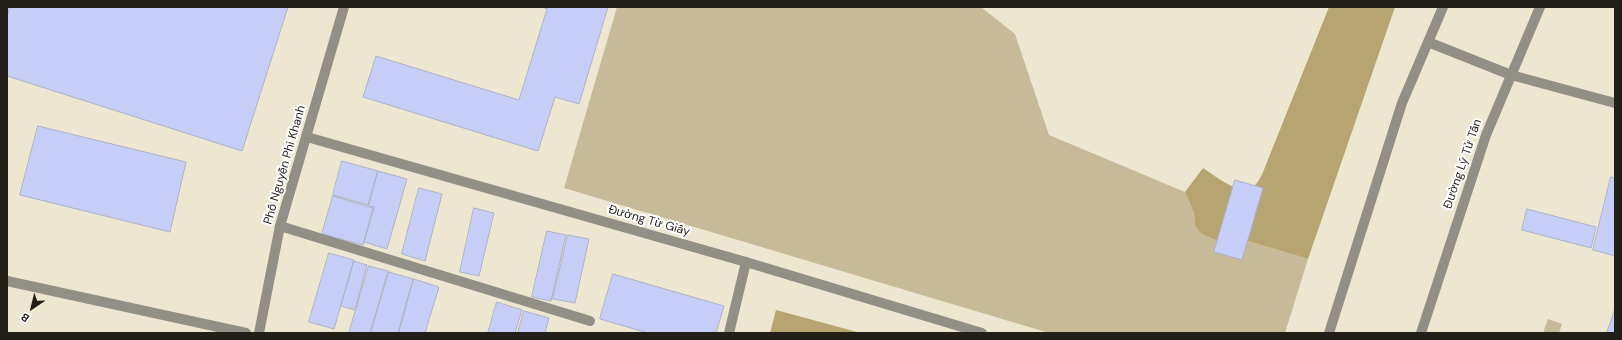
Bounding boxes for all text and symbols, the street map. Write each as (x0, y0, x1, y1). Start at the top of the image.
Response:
street label: Phố Nguyễn Phi Khanh (261, 104, 309, 226)
street label: Đường Lý Tử Tấn (1441, 117, 1485, 211)
street label: Đường Từ Giấy (607, 202, 691, 240)
north arrow (12, 288, 52, 328)
text: B (18, 310, 32, 326)

